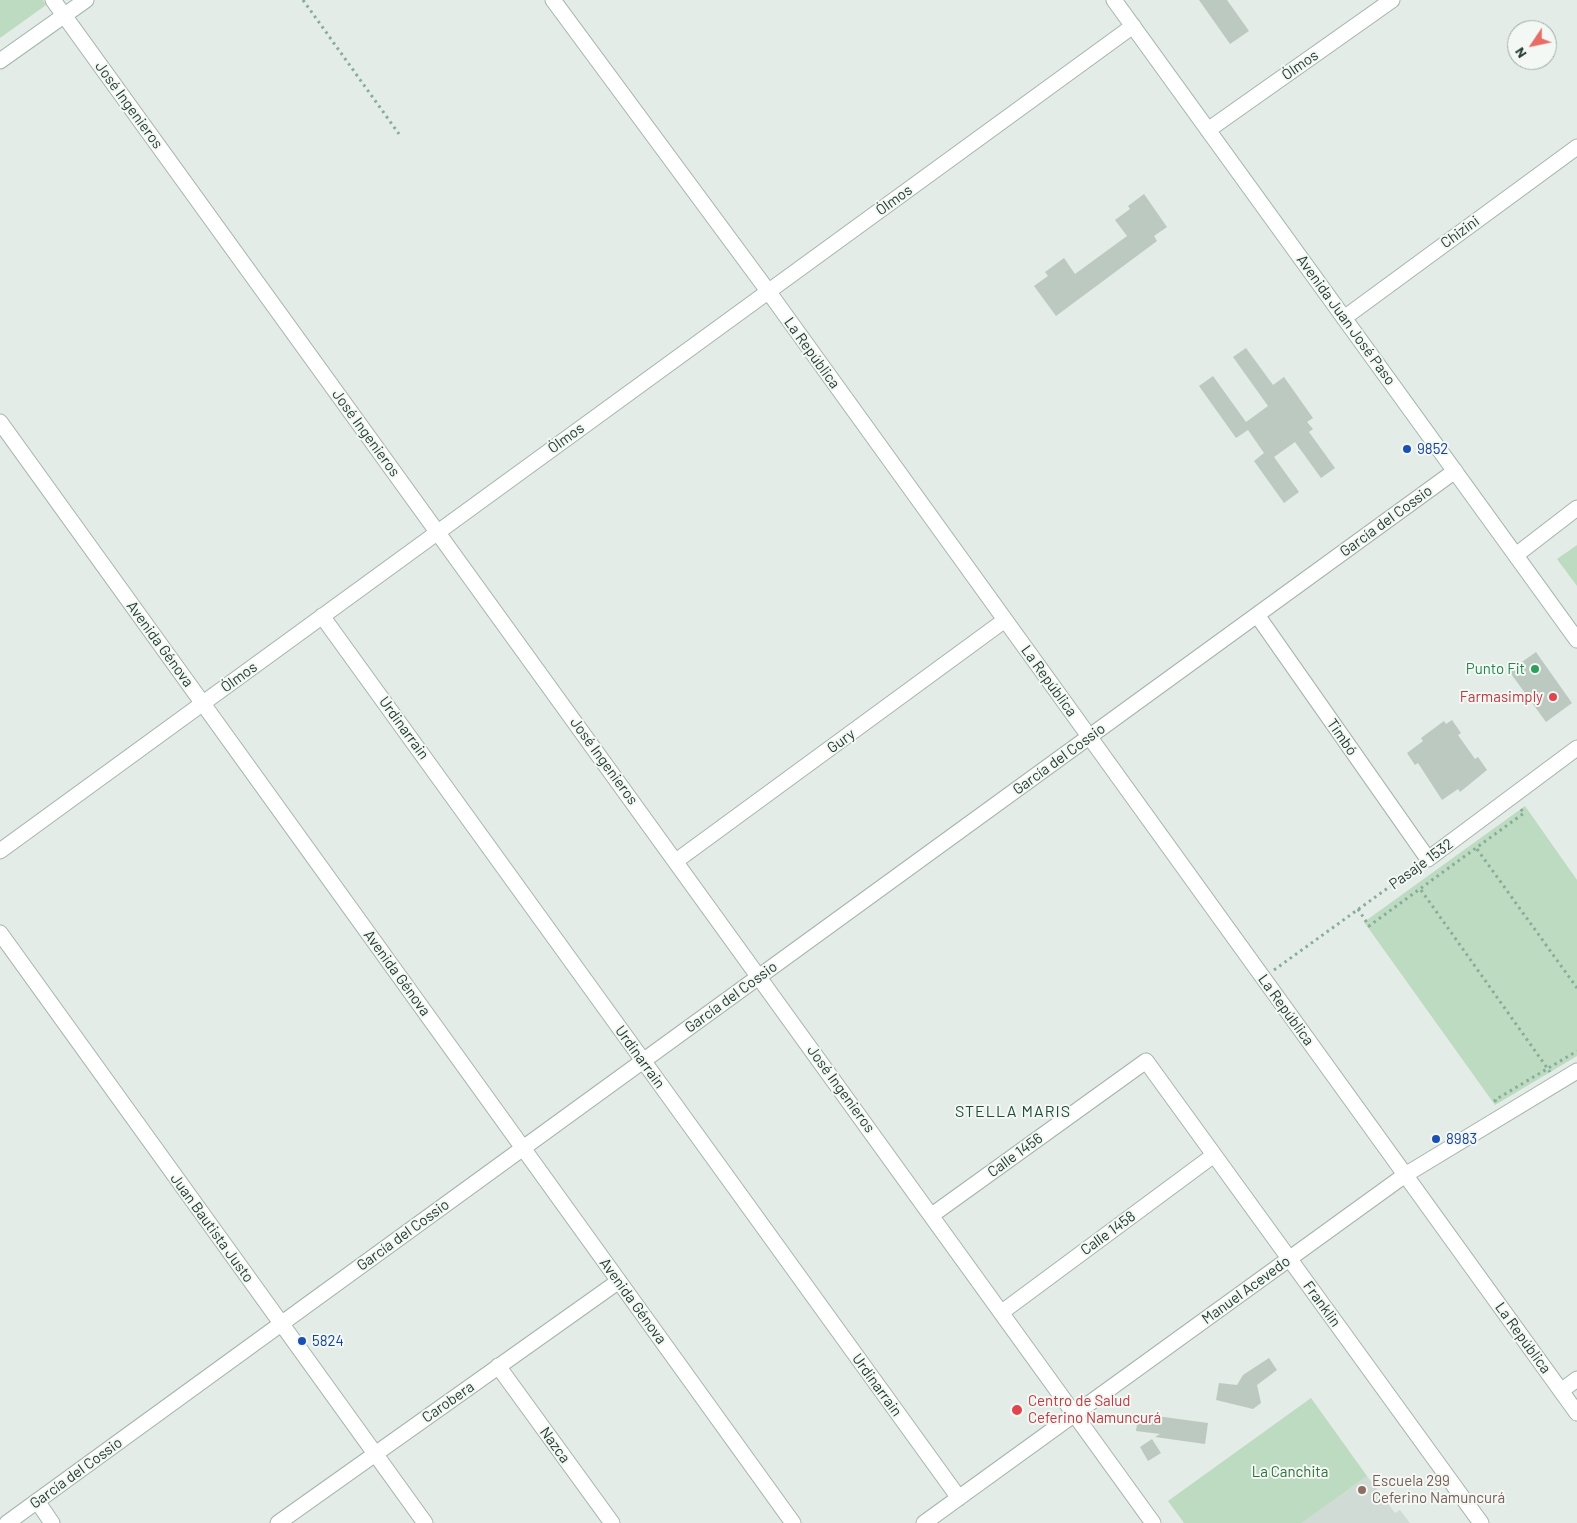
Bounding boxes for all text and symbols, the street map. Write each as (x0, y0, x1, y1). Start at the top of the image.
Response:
north arrow (1507, 20, 1557, 70)
text: N (1510, 44, 1530, 62)
street label: Ólmos (1278, 46, 1322, 84)
street label: José Ingenieros (91, 58, 167, 152)
street label: Ólmos (872, 181, 916, 219)
street label: Chizini (1437, 212, 1483, 252)
street label: Avenida Juan José Paso (1293, 251, 1399, 389)
street label: La República (780, 314, 844, 392)
street label: José Ingenieros (328, 386, 404, 480)
street label: Ólmos (544, 419, 588, 457)
place label: 9852 (1417, 440, 1448, 458)
marker: 9852 (1401, 443, 1413, 455)
street label: García del Cossio (1336, 481, 1436, 561)
street label: Avenida Génova (123, 597, 197, 691)
street label: La República (1017, 642, 1081, 720)
street label: Ólmos (217, 658, 261, 696)
place label: Punto Fit (1466, 660, 1525, 678)
marker: Punto Fit (1529, 663, 1541, 675)
place label: Farmasimply (1460, 688, 1543, 706)
marker: Farmasimply (1547, 691, 1559, 703)
street label: Urdinarrain (375, 693, 433, 763)
street label: José Ingenieros (566, 714, 642, 808)
street label: Timbó (1323, 715, 1361, 759)
street label: García del Cossio (1009, 719, 1109, 799)
street label: Gury (824, 725, 858, 757)
street label: Pasaje 1532 (1385, 835, 1457, 893)
street label: Avenida Génova (360, 926, 434, 1020)
street label: García del Cossio (681, 957, 781, 1037)
street label: La República (1254, 971, 1318, 1049)
street label: Urdinarrain (611, 1022, 669, 1092)
street label: José Ingenieros (803, 1042, 879, 1136)
district label: STELLA MARIS (954, 1102, 1072, 1122)
street label: Calle 1456 (984, 1129, 1046, 1181)
place label: 8983 (1446, 1130, 1477, 1148)
marker: 8983 (1430, 1133, 1442, 1145)
street label: Juan Bautista Justo (166, 1170, 258, 1286)
street label: García del Cossio (353, 1195, 453, 1275)
street label: Calle 1458 (1077, 1207, 1139, 1259)
street label: Manuel Acevedo (1198, 1252, 1294, 1328)
street label: Avenida Génova (596, 1254, 670, 1348)
street label: Franklin (1299, 1278, 1345, 1330)
street label: La República (1491, 1299, 1555, 1377)
place label: 5824 (312, 1332, 344, 1350)
marker: 5824 (296, 1335, 308, 1347)
street label: Urdinarrain (848, 1350, 906, 1420)
street label: Carobera (419, 1378, 477, 1426)
place label: Centro de Salud Ceferino Namuncurá (1028, 1392, 1161, 1427)
marker: Centro de Salud Ceferino Namuncurá (1010, 1403, 1024, 1417)
street label: Nazca (536, 1424, 574, 1466)
street label: García del Cossio (26, 1433, 126, 1513)
park label: La Canchita (1252, 1463, 1328, 1481)
place label: Escuela 299 Ceferino Namuncurá (1372, 1472, 1505, 1507)
marker: Escuela 299 Ceferino Namuncurá (1356, 1484, 1368, 1496)

